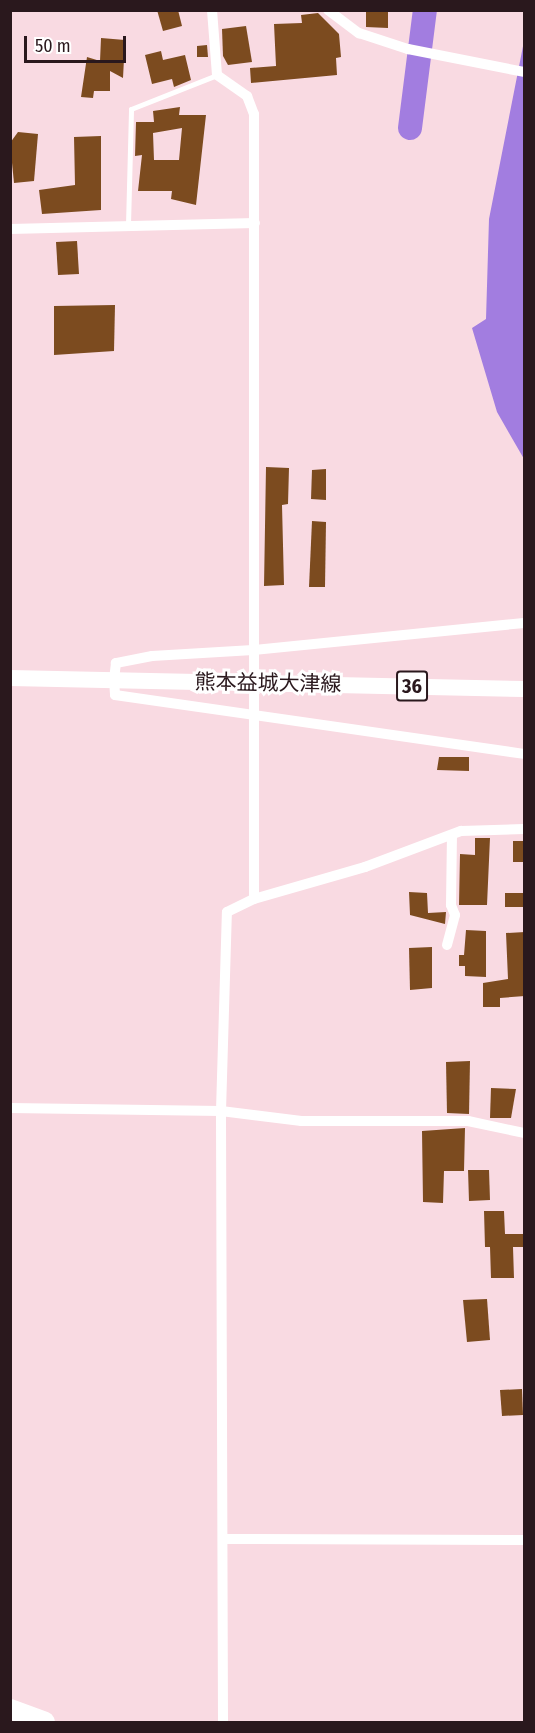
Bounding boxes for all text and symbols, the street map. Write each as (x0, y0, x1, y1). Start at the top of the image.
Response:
scale bar (27, 24, 129, 62)
text: 50 m (35, 35, 71, 57)
street label: 熊本益城大津線 (194, 669, 342, 697)
road number: 36 (396, 669, 428, 703)

